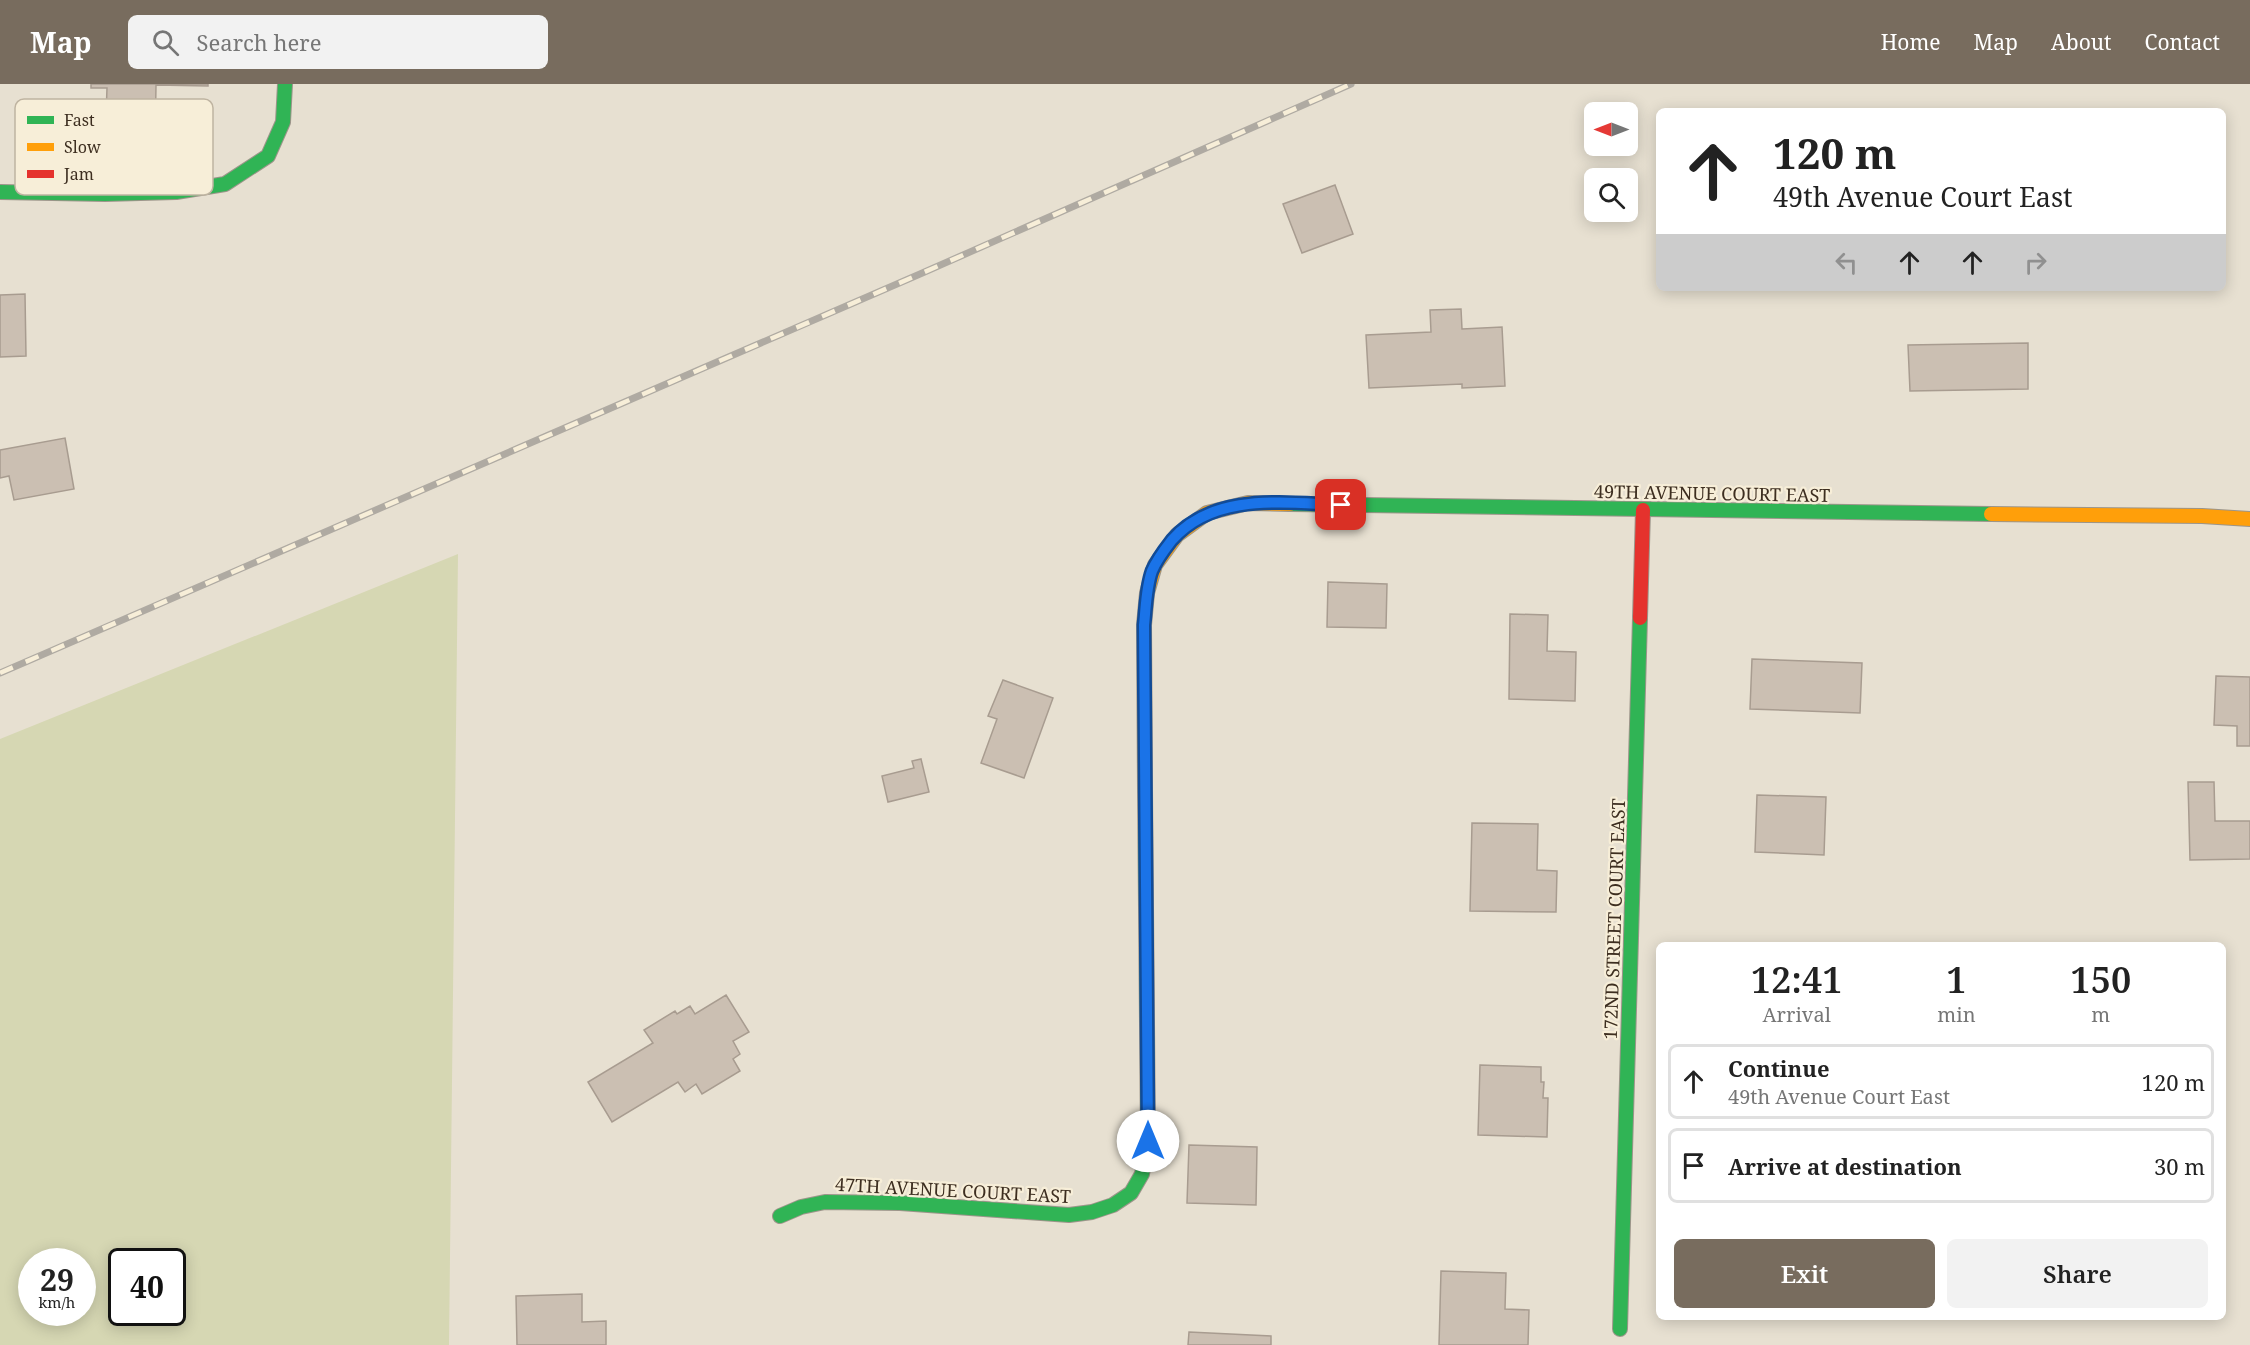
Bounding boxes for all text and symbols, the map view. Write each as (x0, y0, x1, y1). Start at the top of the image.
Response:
search box (128, 15, 548, 69)
text: Map (30, 23, 92, 61)
icon: search (149, 26, 182, 59)
text: Search here (197, 27, 321, 57)
text: Home (1881, 28, 1941, 56)
text: Map (1974, 28, 2018, 56)
text: About (2051, 28, 2112, 56)
text: Contact (2145, 28, 2220, 56)
legend (15, 99, 213, 195)
north arrow (1584, 102, 1638, 156)
map controls (1584, 102, 1638, 222)
text: Fast (64, 109, 95, 131)
text: 120 m (1773, 124, 1897, 181)
icon: ahead (1674, 132, 1752, 210)
text: Slow (64, 136, 101, 158)
text: Jam (63, 163, 94, 185)
button: search (1584, 168, 1638, 222)
text: 49th Avenue Court East (1773, 178, 2073, 215)
icon: left (1830, 246, 1863, 279)
icon: ahead (1893, 246, 1926, 279)
icon: ahead (1956, 246, 1989, 279)
icon: right (2019, 246, 2052, 279)
pin (1315, 479, 1366, 530)
street label: 49TH AVENUE COURT EAST (1594, 479, 1830, 507)
icon: arrive (1324, 488, 1357, 521)
street label: 172ND STREET COURT EAST (1598, 798, 1630, 1040)
text: 12:41 (1751, 955, 1843, 1004)
text: 1 (1946, 955, 1967, 1004)
text: 150 (2070, 955, 2131, 1004)
text: Arrival (1762, 1001, 1831, 1028)
text: min (1937, 1001, 1976, 1028)
text: m (2091, 1001, 2110, 1028)
text: Continue (1728, 1053, 1830, 1083)
icon: ahead (1677, 1065, 1710, 1098)
text: 120 m (2142, 1067, 2205, 1097)
text: 49th Avenue Court East (1728, 1083, 1950, 1110)
position arrow (1116, 1109, 1180, 1173)
icon: arrive (1677, 1149, 1710, 1182)
text: Arrive at destination (1728, 1151, 1962, 1181)
text: 30 m (2154, 1151, 2205, 1181)
street label: 47TH AVENUE COURT EAST (834, 1172, 1072, 1208)
button: Exit (1674, 1239, 1935, 1308)
button: Share (1947, 1239, 2208, 1308)
speed limit sign: 40 (108, 1248, 186, 1326)
text: 29 (40, 1259, 74, 1300)
text: km/h (39, 1292, 75, 1312)

